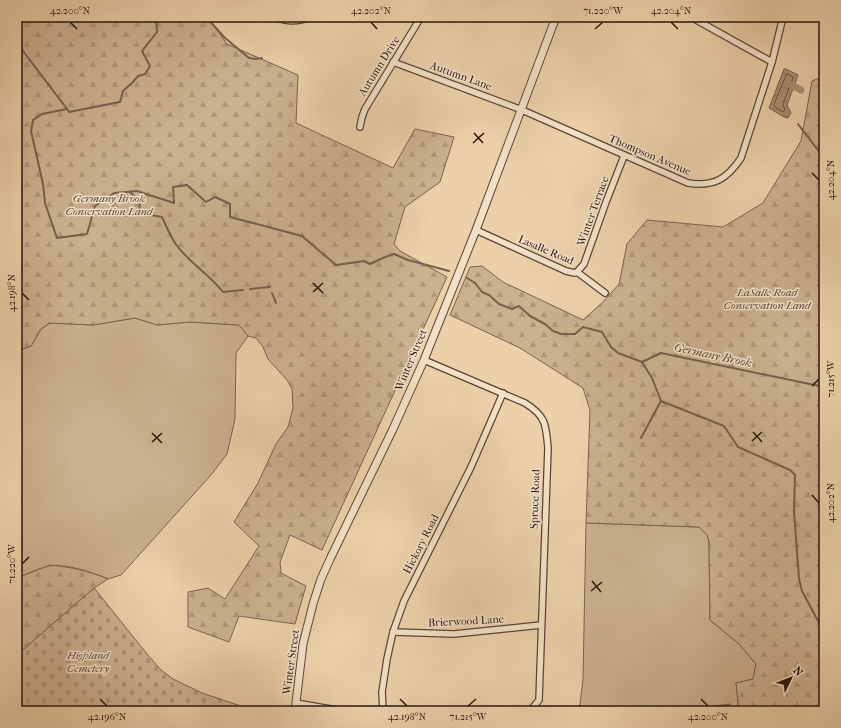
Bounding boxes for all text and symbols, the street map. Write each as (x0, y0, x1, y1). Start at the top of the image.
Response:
text: 42.200°N (50, 5, 91, 17)
text: 42.202°N (351, 5, 391, 17)
text: 71.220°W (583, 5, 624, 17)
text: 42.204°N (651, 5, 692, 17)
street label: Autumn Drive (355, 33, 403, 99)
street label: Autumn Lane (427, 58, 494, 93)
street label: Thompson Avenue (607, 132, 694, 178)
text: 42.204°N (825, 159, 837, 200)
street label: Winter Terrace (574, 174, 612, 249)
park label: Germany Brook Conservation Land (66, 192, 154, 218)
street label: Lasalle Road (516, 232, 577, 268)
text: 42.198°N (6, 274, 18, 312)
park label: LaSalle Road Conservation Land (724, 286, 812, 312)
street label: Winter Street (392, 327, 430, 394)
water label: Germany Brook (673, 340, 753, 370)
text: 71.215°W (825, 359, 837, 397)
street label: Spruce Road (527, 468, 543, 529)
text: 42.202°N (825, 483, 837, 523)
street label: Hickory Road (400, 511, 442, 576)
text: 71.220°W (6, 543, 18, 584)
street label: Brierwood Lane (428, 612, 505, 629)
street label: Winter Street (280, 628, 302, 696)
park label: Highland Cemetery (66, 649, 110, 675)
north arrow (771, 658, 811, 698)
text: N (790, 664, 806, 679)
text: 42.196°N (88, 711, 127, 723)
text: 42.198°N (388, 711, 426, 723)
text: 71.215°W (450, 711, 488, 723)
text: 42.200°N (688, 711, 729, 723)

